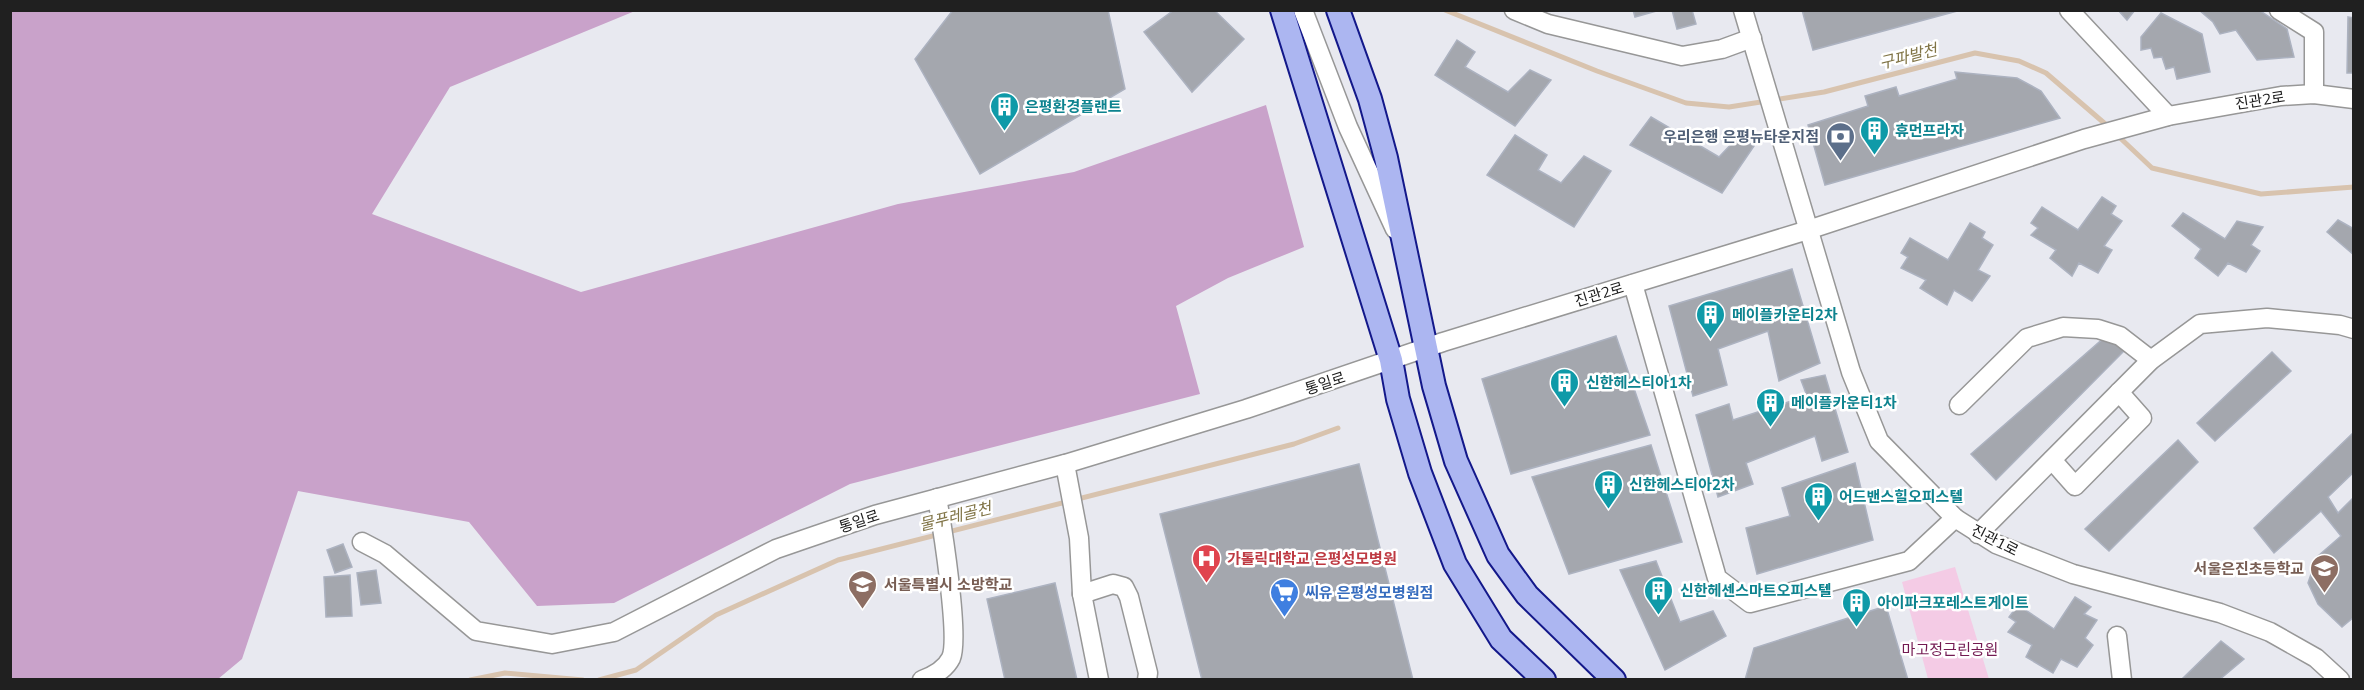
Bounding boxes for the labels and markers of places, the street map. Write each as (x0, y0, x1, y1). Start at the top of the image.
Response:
building icon: 은평환경플랜트 (988, 90, 1020, 132)
place label: 은평환경플랜트 (1025, 97, 1122, 116)
building icon: 휴먼프라자 (1858, 114, 1890, 156)
bank icon: 우리은행 은평뉴타운지점 (1824, 120, 1856, 162)
place label: 휴먼프라자 (1895, 121, 1964, 140)
place label: 우리은행 은평뉴타운지점 (1663, 127, 1819, 146)
building icon: 메이플카운티2차 (1695, 298, 1727, 340)
place label: 메이플카운티2차 (1732, 305, 1838, 324)
building icon: 신한헤스티아1차 (1549, 366, 1581, 408)
place label: 신한헤스티아1차 (1586, 373, 1692, 392)
building icon: 메이플카운티1차 (1754, 386, 1786, 428)
place label: 메이플카운티1차 (1791, 393, 1897, 412)
building icon: 신한헤스티아2차 (1592, 468, 1624, 510)
place label: 신한헤스티아2차 (1629, 475, 1735, 494)
building icon: 어드밴스힐오피스텔 (1802, 480, 1834, 522)
place label: 어드밴스힐오피스텔 (1839, 487, 1963, 506)
hospital icon: 가톨릭대학교 은평성모병원 (1190, 542, 1222, 584)
place label: 가톨릭대학교 은평성모병원 (1227, 549, 1397, 568)
school or university icon: 서울은진초등학교 (2309, 552, 2341, 594)
place label: 서울은진초등학교 (2194, 559, 2304, 578)
school or university icon: 서울특별시 소방학교 (847, 568, 879, 610)
building icon: 신한헤센스마트오피스텔 (1643, 574, 1675, 616)
place label: 서울특별시 소방학교 (884, 575, 1013, 594)
supermarket icon: 씨유 은평성모병원점 (1268, 576, 1300, 618)
place label: 신한헤센스마트오피스텔 (1680, 581, 1832, 600)
place label: 씨유 은평성모병원점 (1305, 583, 1433, 602)
building icon: 아이파크포레스트게이트 (1840, 586, 1872, 628)
place label: 아이파크포레스트게이트 (1877, 593, 2029, 612)

